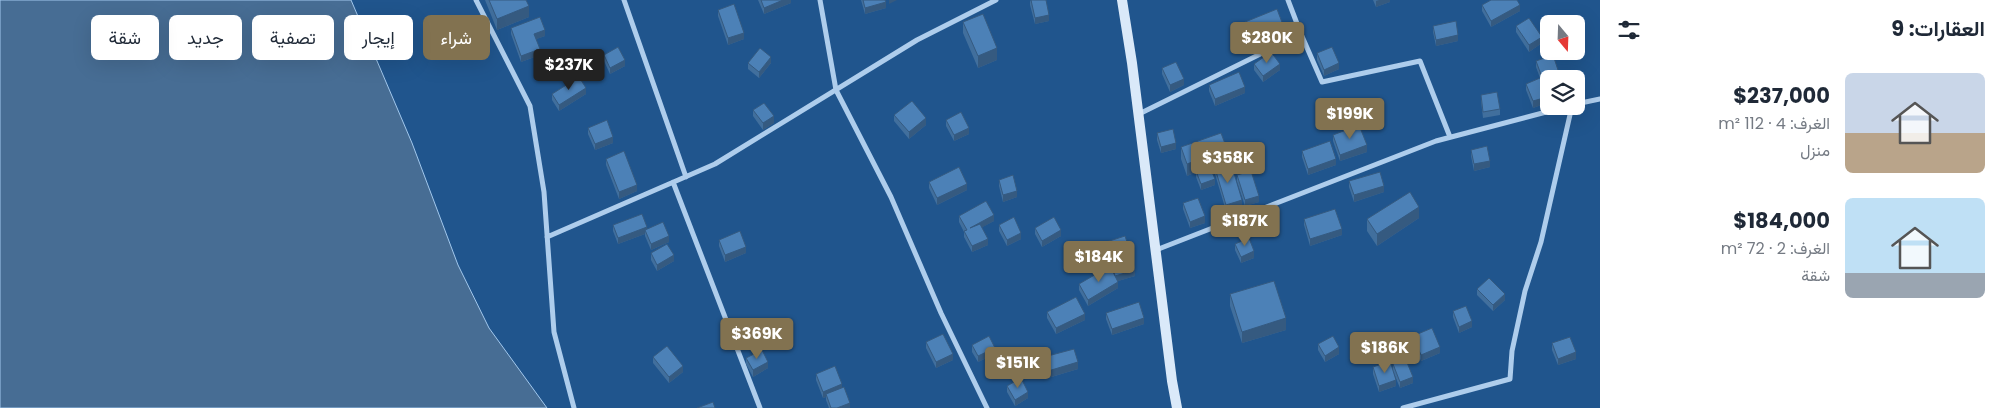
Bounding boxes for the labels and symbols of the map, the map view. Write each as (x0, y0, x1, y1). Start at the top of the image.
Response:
north arrow (1540, 15, 1585, 60)
pin: $280K (1232, 22, 1302, 64)
pin: $237K (534, 48, 604, 91)
pin: $199K (1315, 98, 1385, 140)
pin: $358K (1193, 142, 1263, 184)
pin: $187K (1210, 204, 1280, 247)
pin: $184K (1064, 240, 1134, 283)
pin: $369K (722, 318, 792, 360)
pin: $186K (1350, 332, 1420, 374)
pin: $151K (983, 346, 1053, 389)

